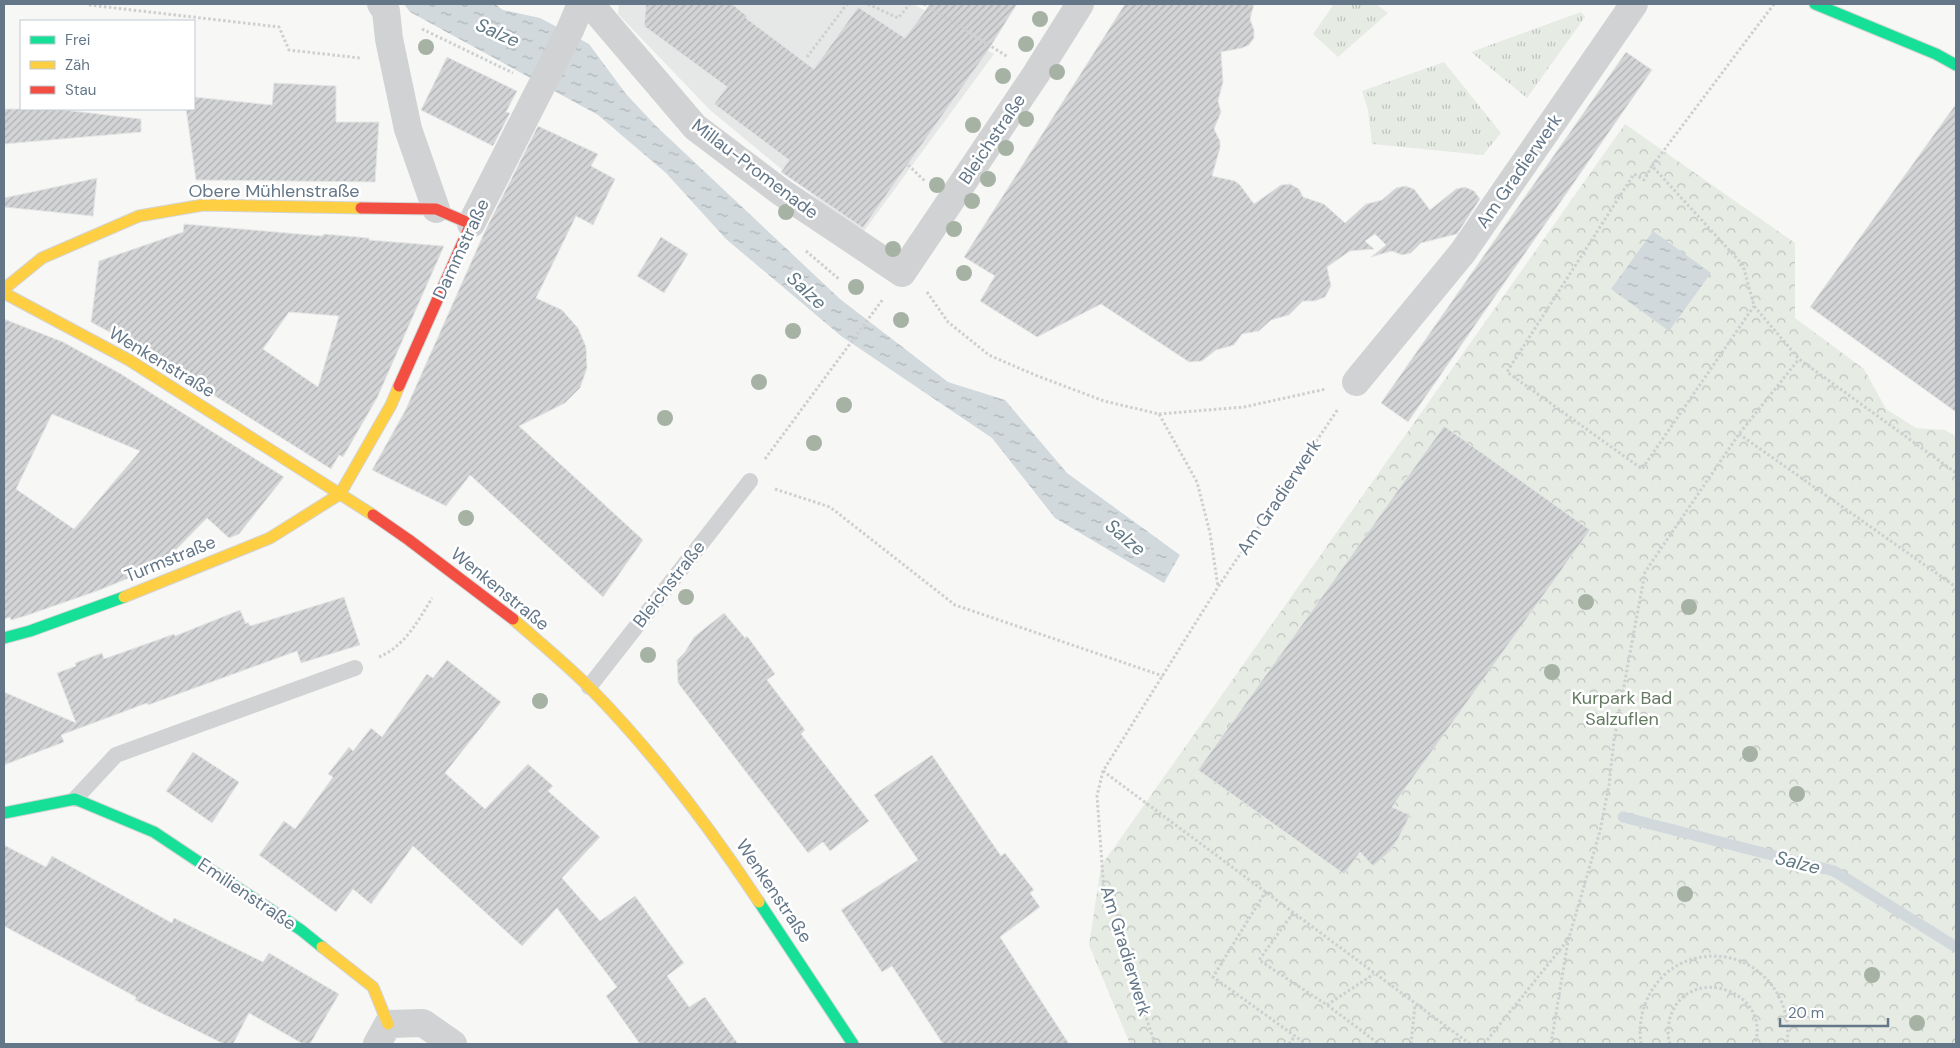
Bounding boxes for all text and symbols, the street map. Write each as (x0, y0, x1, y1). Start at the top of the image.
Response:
water label: Salze (472, 12, 524, 53)
legend (20, 20, 195, 110)
text: Frei (65, 30, 90, 50)
text: Zäh (65, 55, 90, 75)
text: Stau (65, 80, 96, 100)
street label: Bleichstraße (953, 89, 1031, 189)
street label: Am Gradierwerk (1471, 109, 1567, 233)
street label: Millau-Promenade (687, 113, 823, 225)
street label: Obere Mühlenstraße (188, 179, 360, 203)
street label: Dammstraße (427, 195, 495, 303)
water label: Salze (782, 266, 832, 315)
street label: Wenkenstraße (104, 321, 220, 403)
street label: Am Gradierwerk (1231, 434, 1327, 560)
water label: Salze (1100, 513, 1151, 562)
street label: Turmstraße (121, 530, 219, 588)
street label: Bleichstraße (628, 536, 710, 632)
street label: Wenkenstraße (446, 542, 554, 636)
park label: Kurpark Bad Salzuflen (1572, 686, 1672, 731)
street label: Wenkenstraße (730, 835, 818, 947)
water label: Salze (1773, 845, 1823, 880)
street label: Emilienstraße (193, 852, 301, 936)
street label: Am Gradierwerk (1095, 883, 1157, 1019)
scale bar (1780, 996, 1888, 1028)
text: 20 m (1788, 1003, 1824, 1023)

